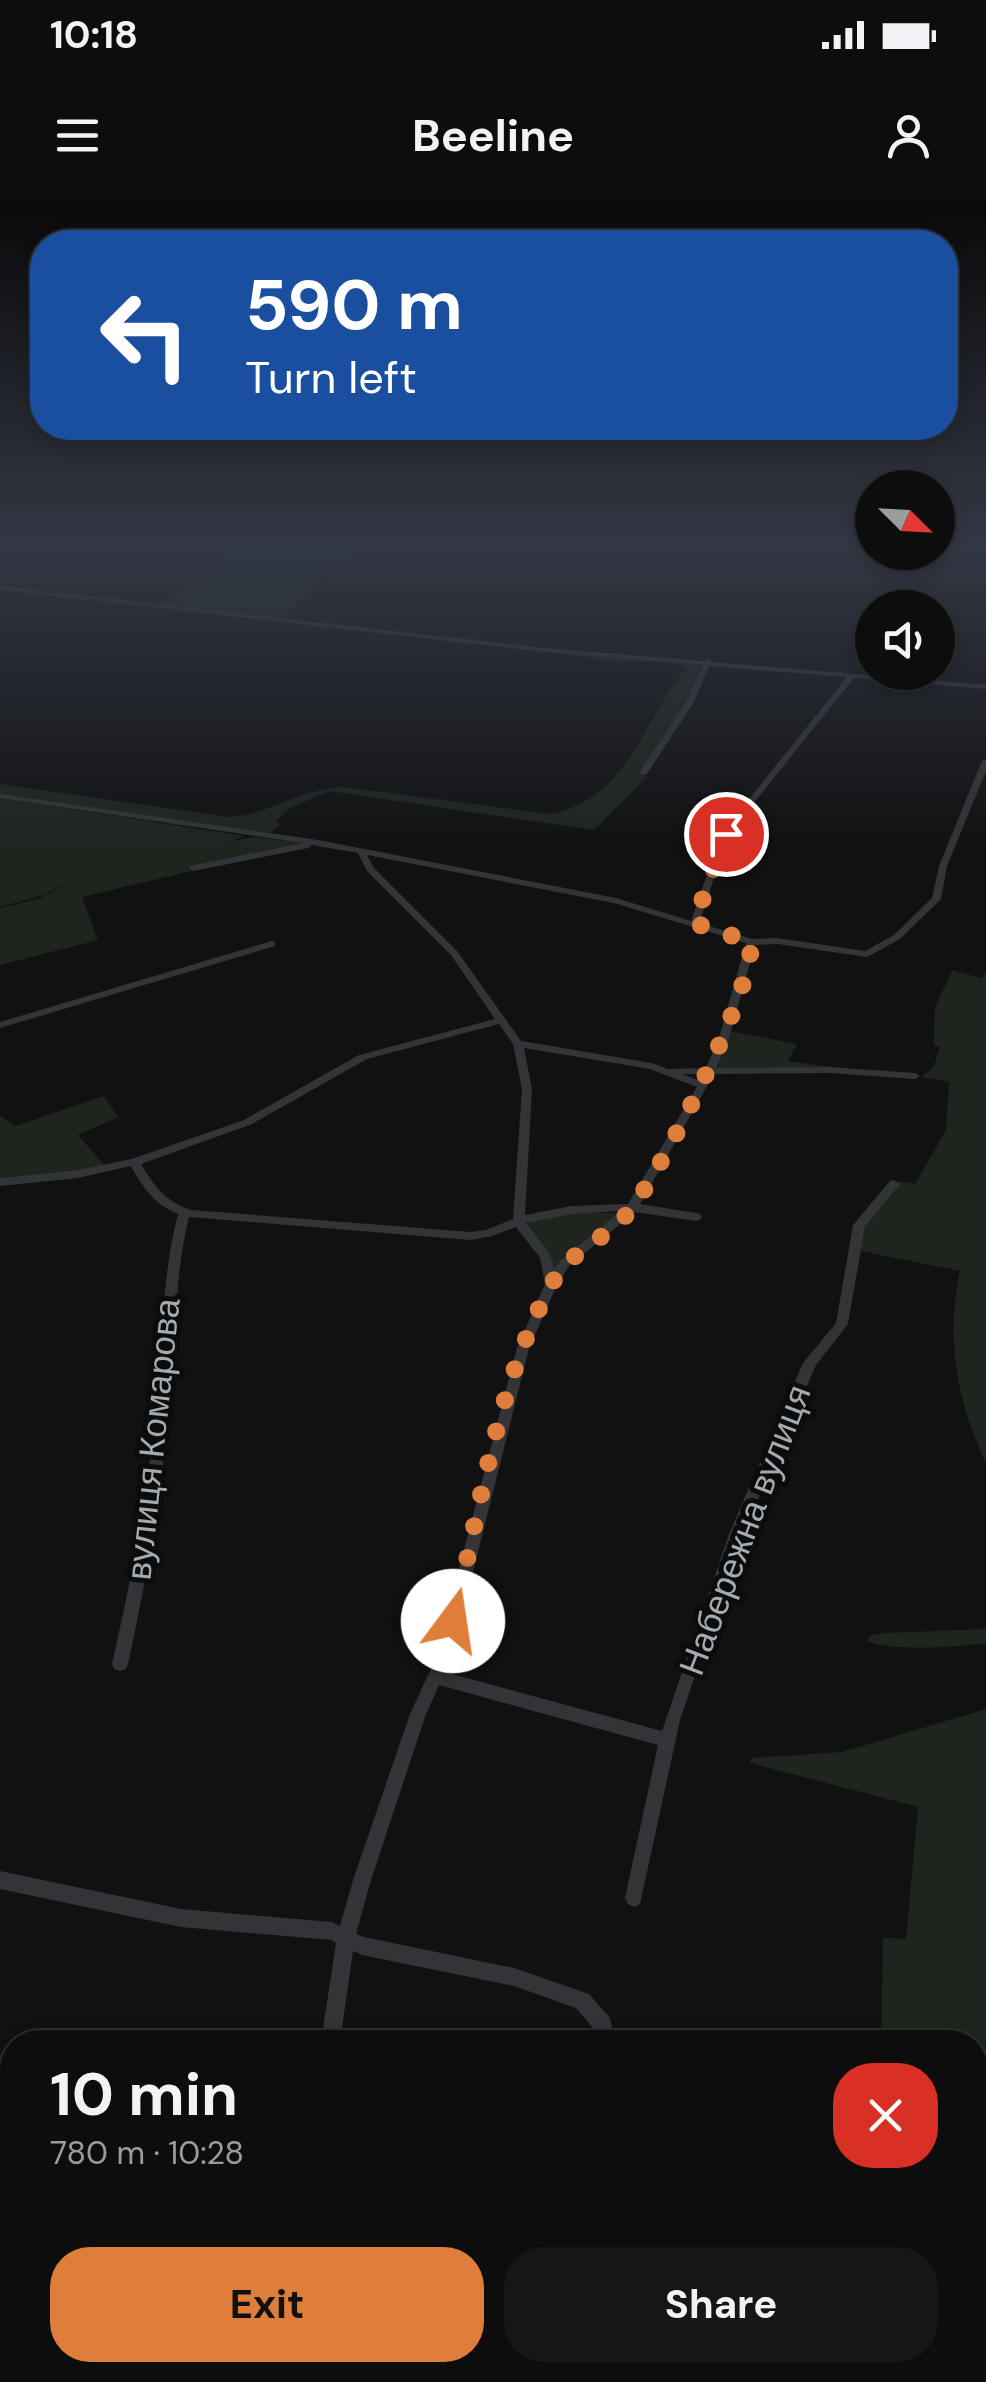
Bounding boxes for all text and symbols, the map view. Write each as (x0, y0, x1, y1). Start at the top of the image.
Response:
text: 10:18 (50, 10, 138, 60)
text: Beeline (412, 106, 574, 165)
icon: menu (50, 108, 105, 163)
icon: person (881, 108, 936, 163)
text: 590 m (245, 260, 463, 351)
icon: left (80, 270, 210, 400)
text: Turn left (245, 348, 417, 407)
north arrow (855, 470, 955, 570)
map controls (855, 470, 955, 690)
button: sound (855, 590, 955, 690)
pin (684, 792, 769, 877)
icon: arrive (699, 807, 754, 862)
street label: вулиця Комарова (115, 1295, 191, 1582)
street label: Набережна вулиця (668, 1378, 822, 1682)
position arrow (401, 1569, 505, 1673)
text: 10 min (50, 2055, 238, 2134)
button: close (833, 2063, 938, 2168)
text: 780 m · 10:28 (50, 2132, 244, 2174)
button: Exit (50, 2247, 484, 2362)
button: Share (504, 2247, 938, 2362)

